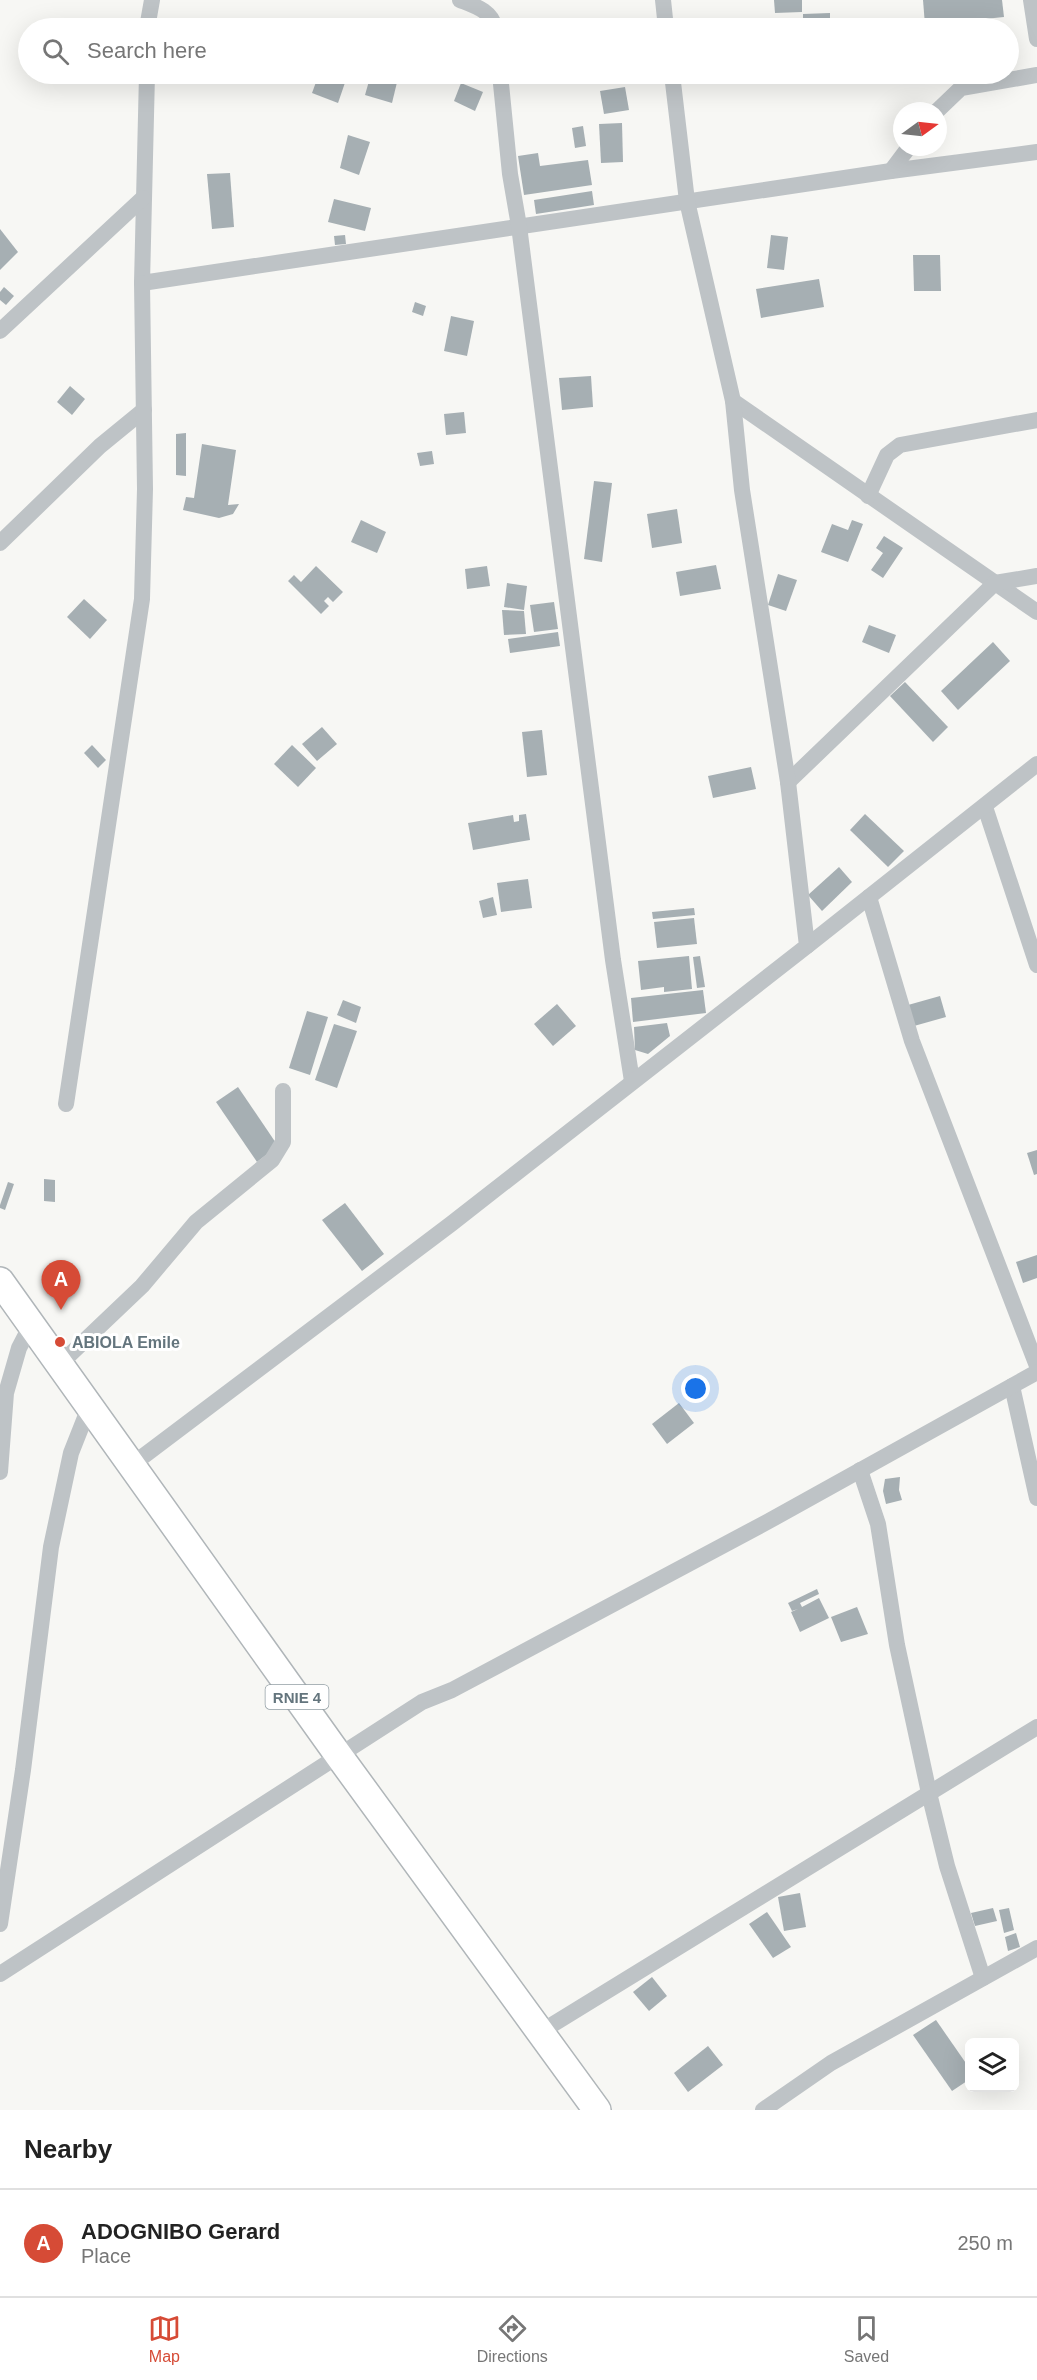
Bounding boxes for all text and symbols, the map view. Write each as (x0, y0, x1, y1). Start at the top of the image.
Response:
search box (18, 18, 1019, 84)
icon: search (39, 35, 72, 68)
text: Search here (87, 38, 207, 63)
north arrow (893, 102, 947, 156)
pin: A (42, 1260, 80, 1310)
place label: ABIOLA Emile (72, 1334, 180, 1351)
marker: ABIOLA Emile (53, 1335, 67, 1349)
your location (681, 1374, 710, 1403)
road number: RNIE 4 (266, 1685, 328, 1709)
map controls (965, 2038, 1019, 2092)
button: layers (965, 2038, 1019, 2092)
text: Nearby (24, 2134, 112, 2164)
text: ADOGNIBO Gerard (81, 2219, 280, 2244)
text: A (36, 2232, 51, 2254)
text: 250 m (957, 2232, 1013, 2254)
text: Place (81, 2245, 131, 2267)
tab: Map (148, 2312, 181, 2366)
tab: Directions (477, 2312, 548, 2366)
tab: Saved (844, 2312, 889, 2366)

